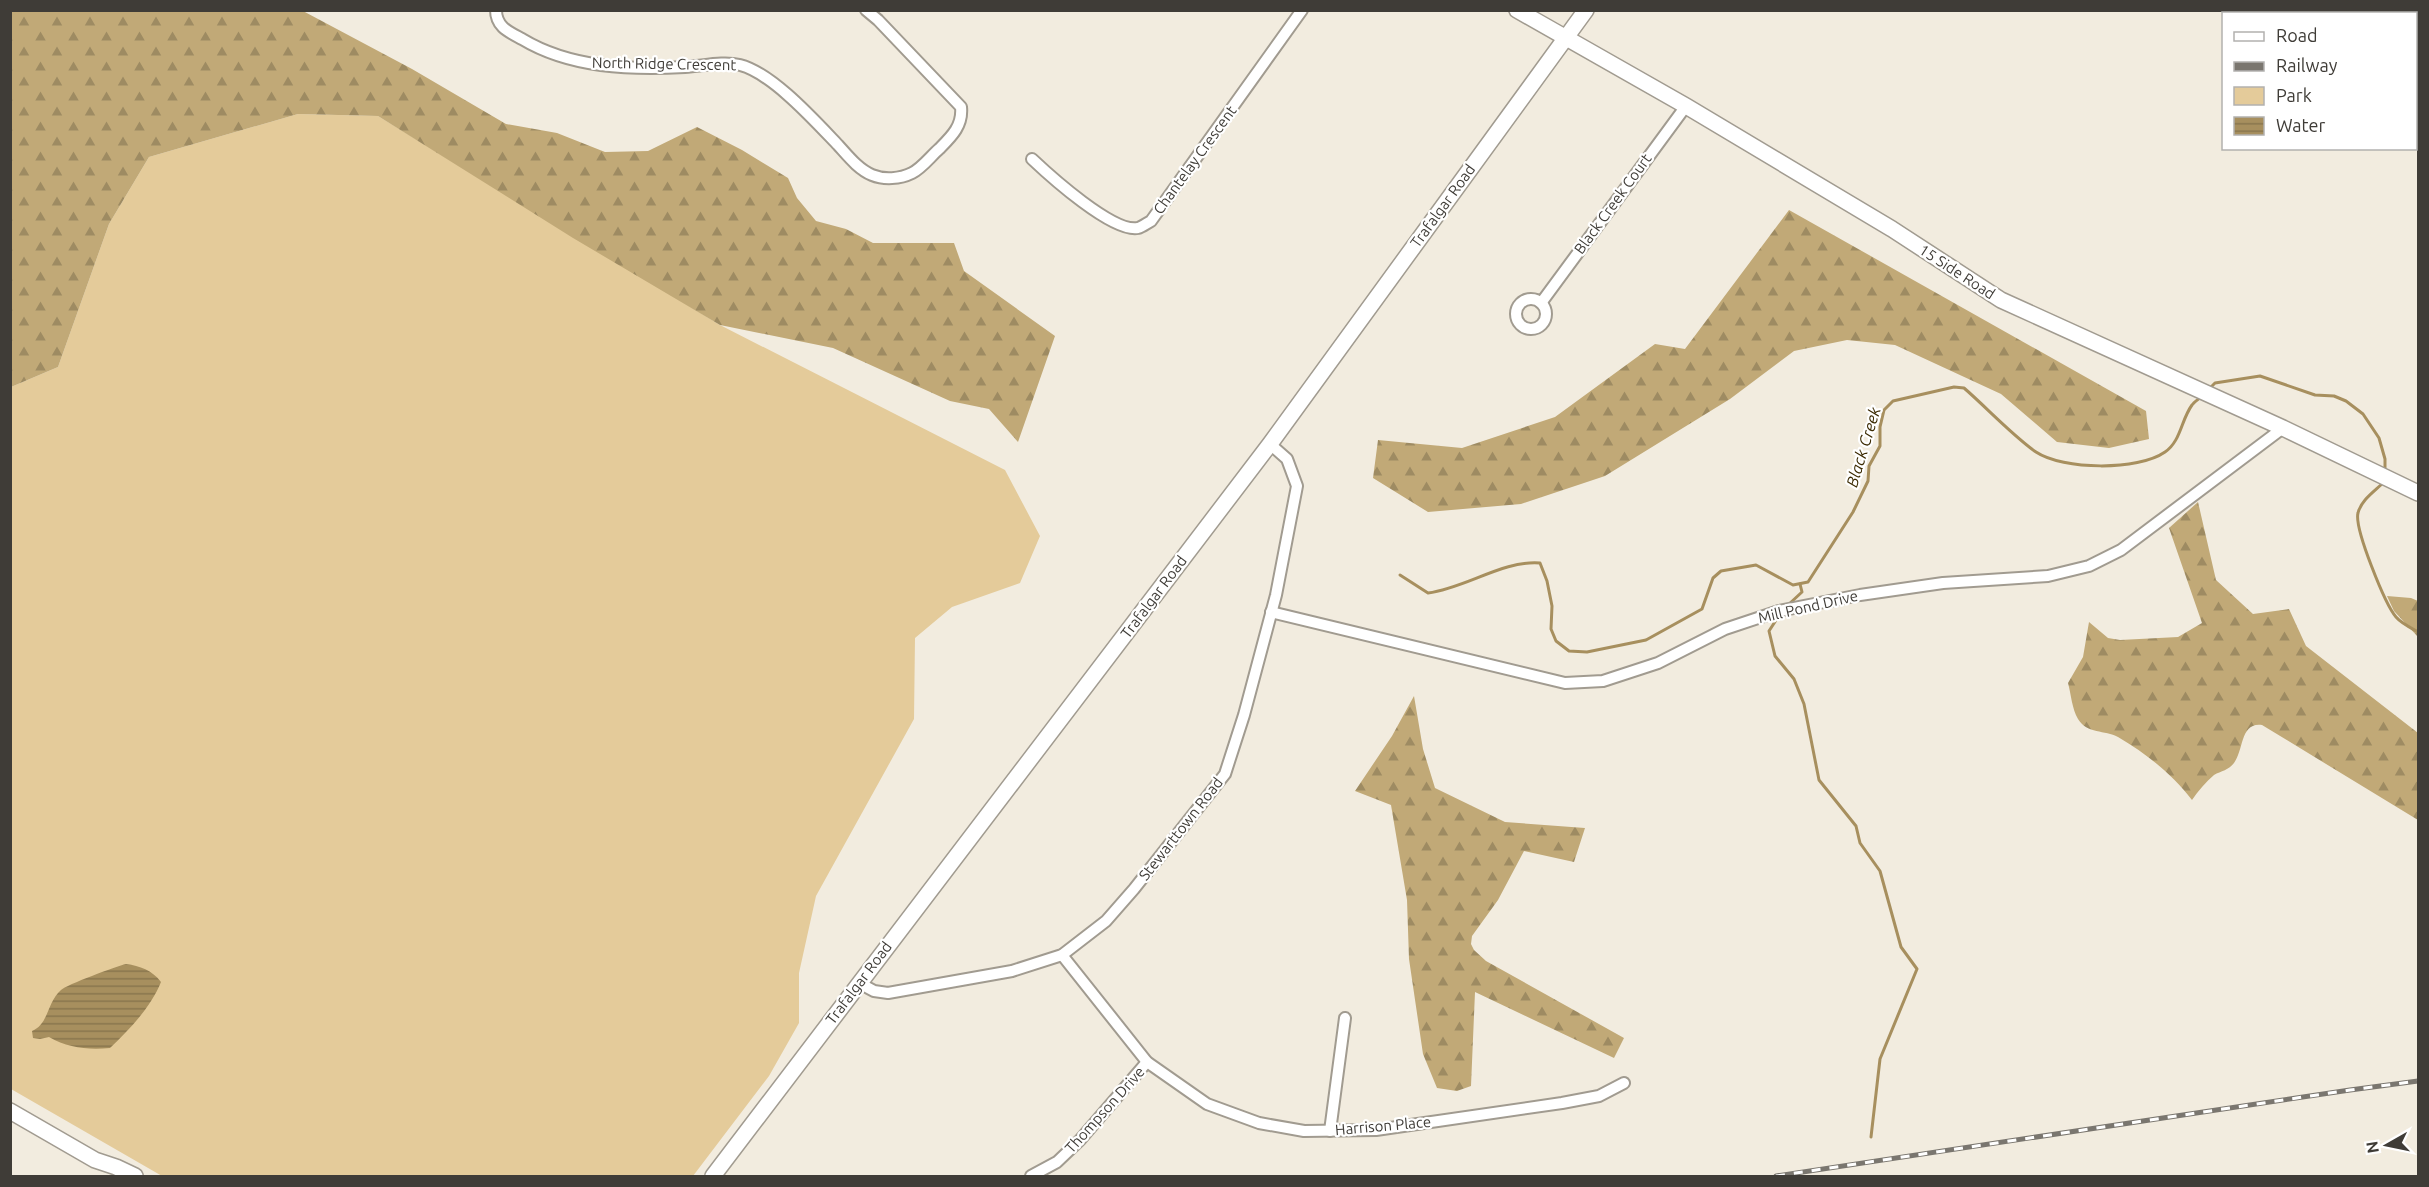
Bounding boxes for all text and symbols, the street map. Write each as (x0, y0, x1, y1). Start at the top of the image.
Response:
legend (2222, 12, 2417, 150)
text: Road (2276, 25, 2318, 45)
street label: North Ridge Crescent (592, 54, 737, 73)
text: Railway (2276, 55, 2338, 75)
text: Park (2276, 85, 2312, 105)
street label: Chantelay Crescent (1150, 102, 1240, 217)
text: Water (2276, 115, 2326, 135)
street label: Black Creek Court (1571, 150, 1655, 257)
street label: Trafalgar Road (1407, 161, 1478, 251)
street label: 15 Side Road (1916, 241, 1998, 302)
water label: Black Creek (1842, 404, 1884, 489)
street label: Trafalgar Road (1117, 552, 1190, 641)
street label: Mill Pond Drive (1756, 587, 1859, 626)
street label: Stewarttown Road (1135, 774, 1226, 883)
street label: Trafalgar Road (822, 938, 895, 1027)
street label: Thompson Drive (1061, 1063, 1148, 1156)
street label: Harrison Place (1334, 1113, 1432, 1138)
north arrow (2357, 1115, 2417, 1175)
text: N (2362, 1140, 2382, 1155)

